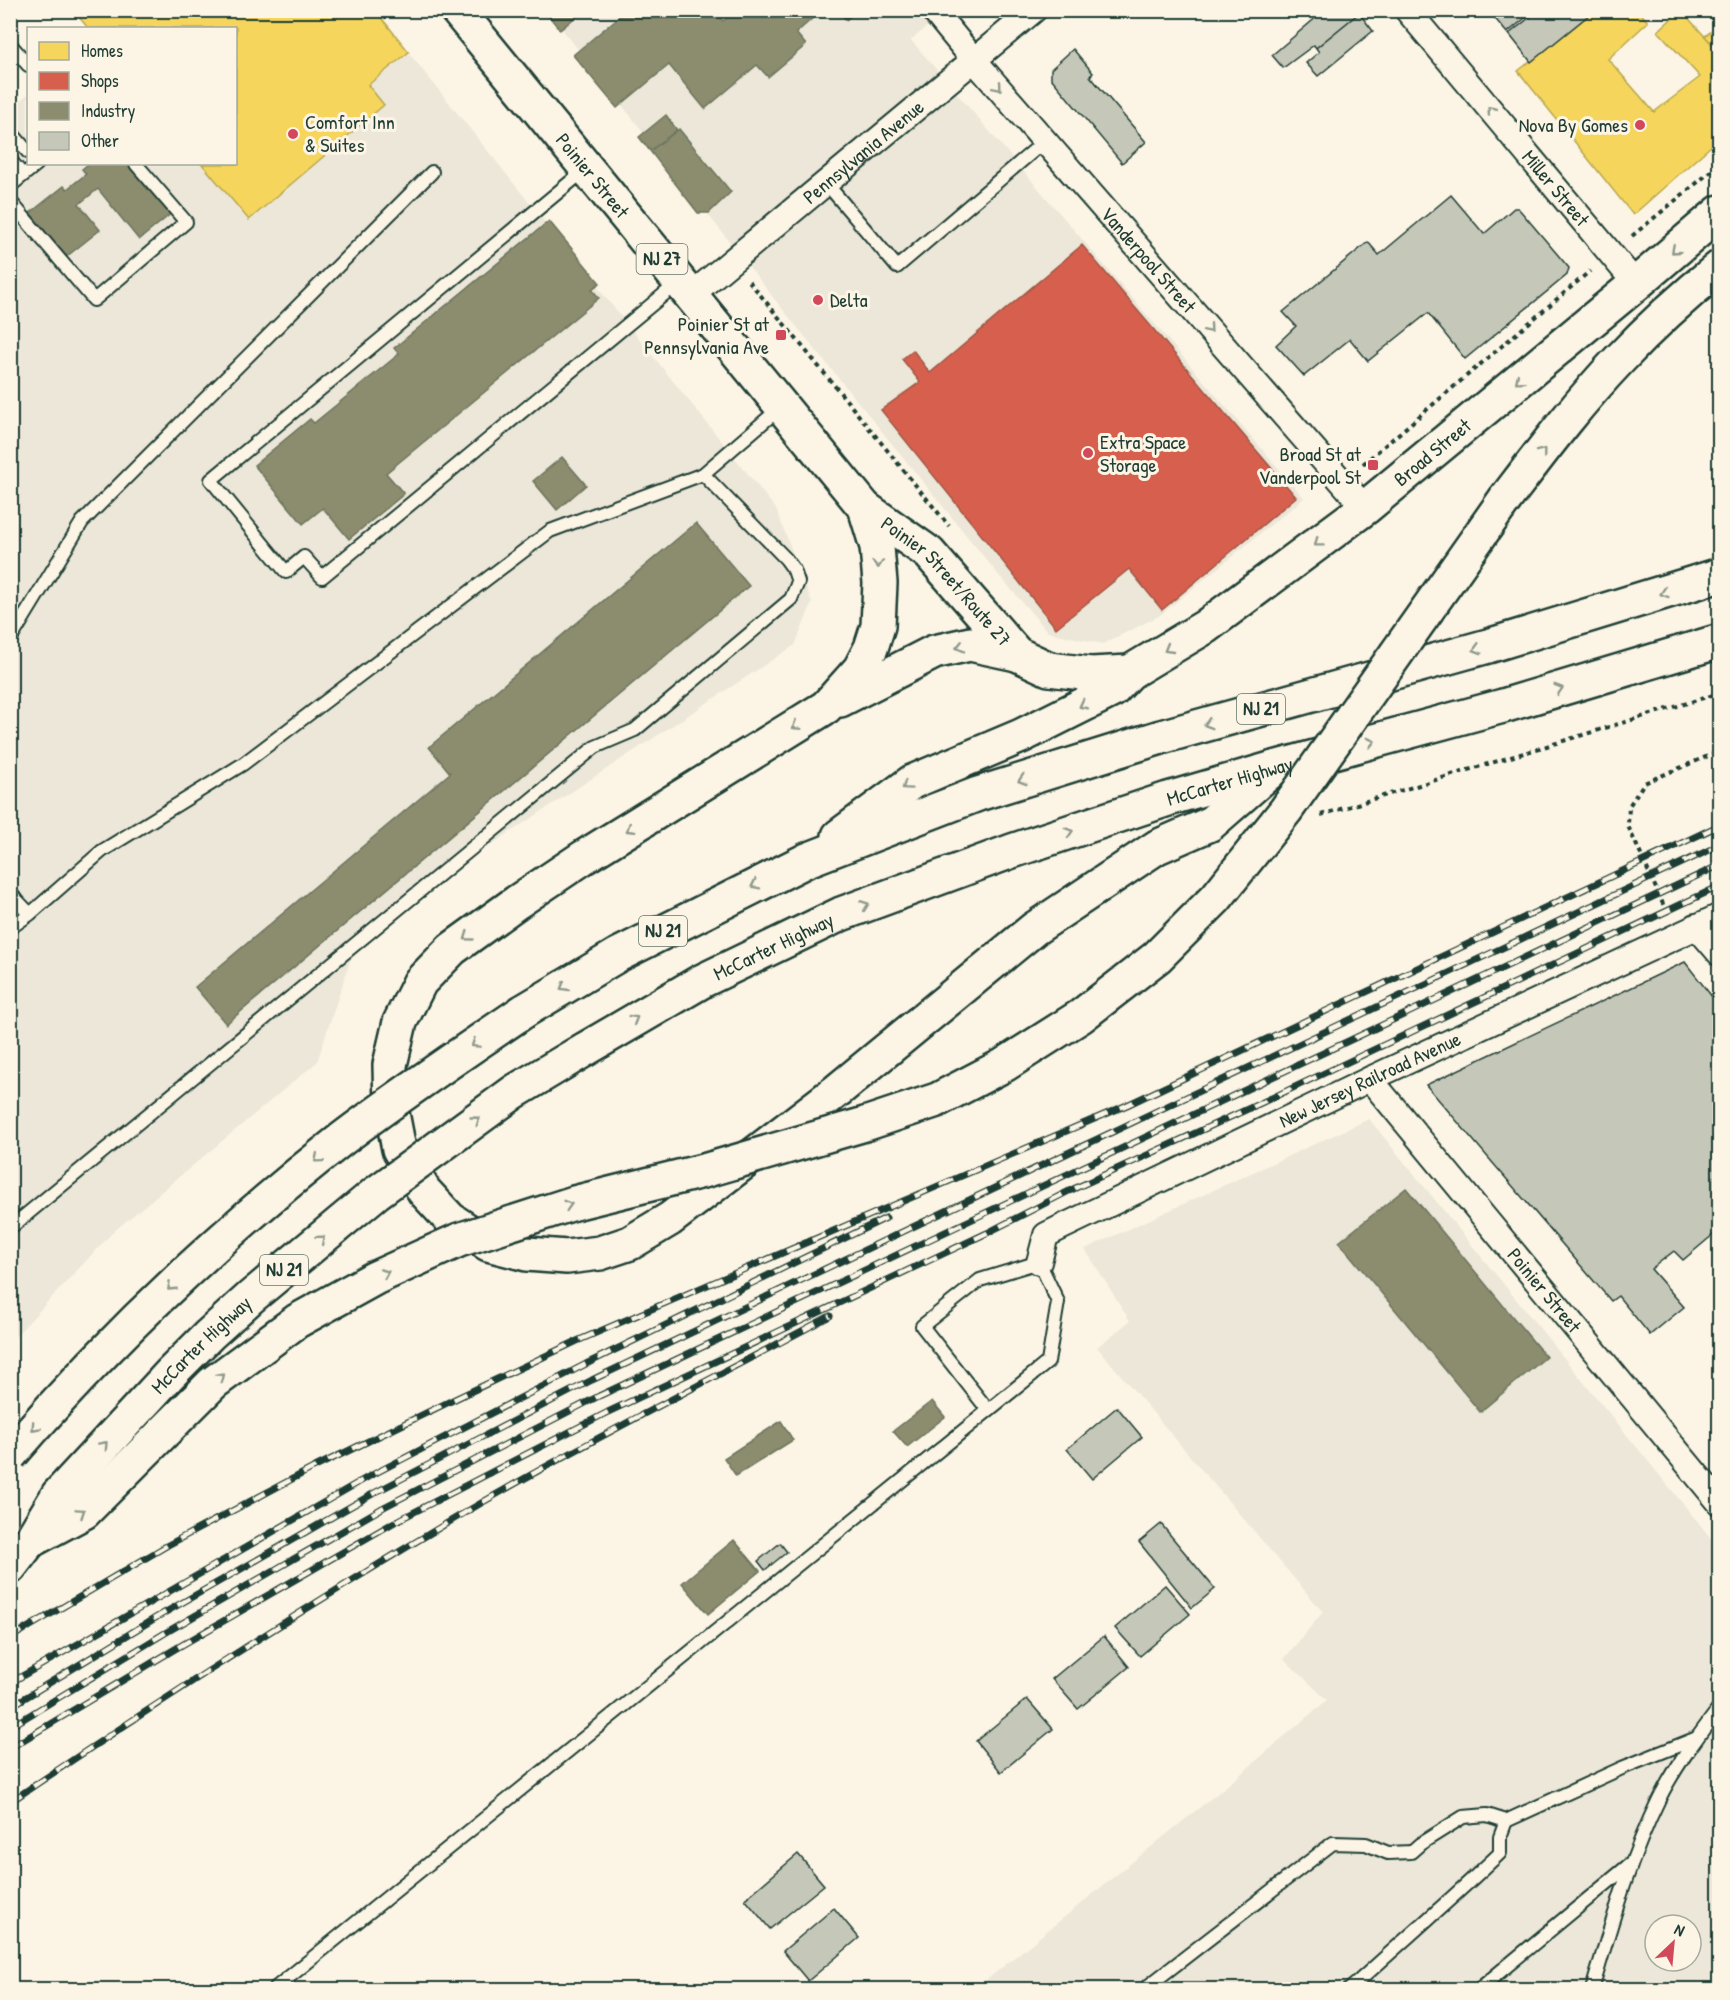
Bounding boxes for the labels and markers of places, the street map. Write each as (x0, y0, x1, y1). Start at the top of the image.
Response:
place label: Comfort Inn & Suites (305, 108, 395, 158)
place label: Nova By Gomes (1519, 111, 1628, 138)
marker: Nova By Gomes (1633, 118, 1647, 132)
marker: Comfort Inn & Suites (286, 127, 300, 141)
place label: Delta (830, 286, 868, 313)
marker: Delta (811, 293, 825, 307)
place label: Poinier St at Pennsylvania Ave (644, 310, 770, 360)
marker: Poinier St at Pennsylvania Ave (774, 328, 788, 342)
place label: Extra Space Storage (1100, 428, 1186, 478)
place label: Broad St at Vanderpool St (1259, 440, 1362, 490)
marker: Extra Space Storage (1081, 446, 1095, 460)
marker: Broad St at Vanderpool St (1366, 458, 1380, 472)

